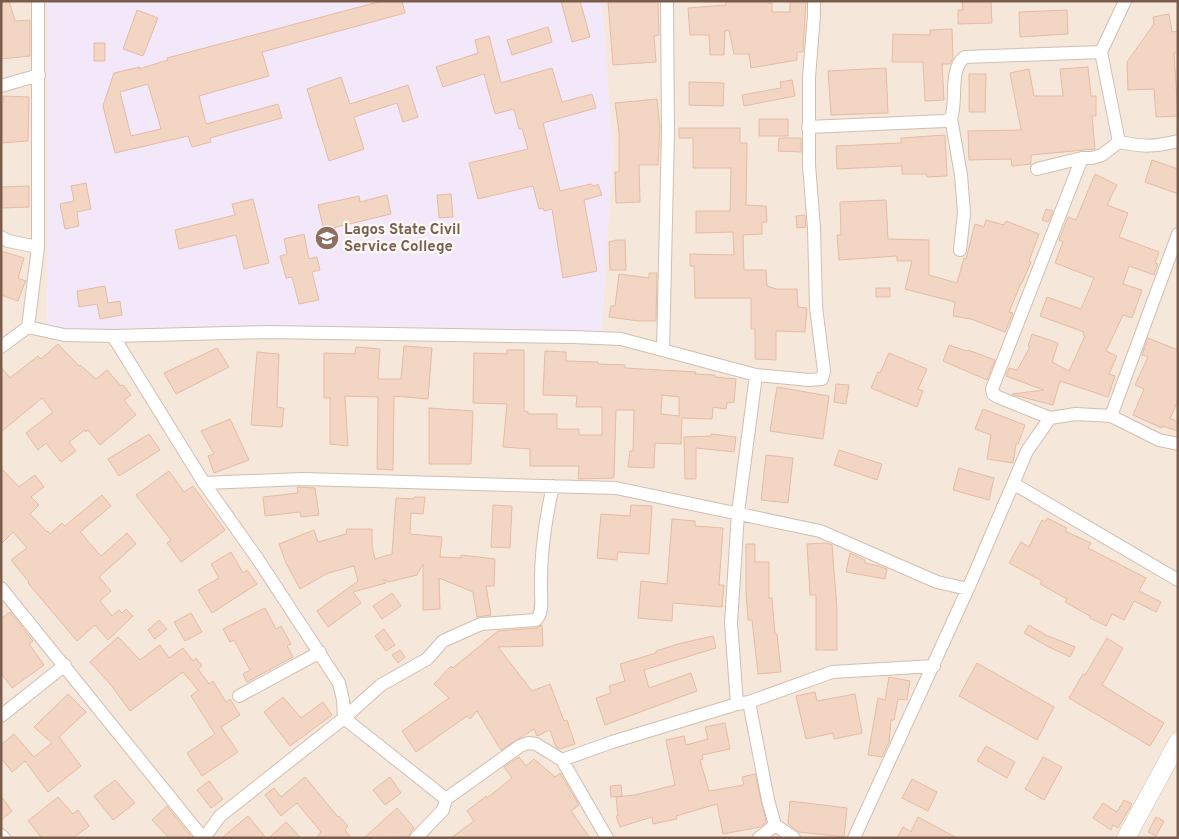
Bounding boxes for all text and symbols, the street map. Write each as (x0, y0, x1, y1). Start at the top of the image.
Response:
place label: Lagos State Civil Service College (344, 221, 461, 257)
school or university icon: Lagos State Civil Service College (314, 225, 340, 251)

